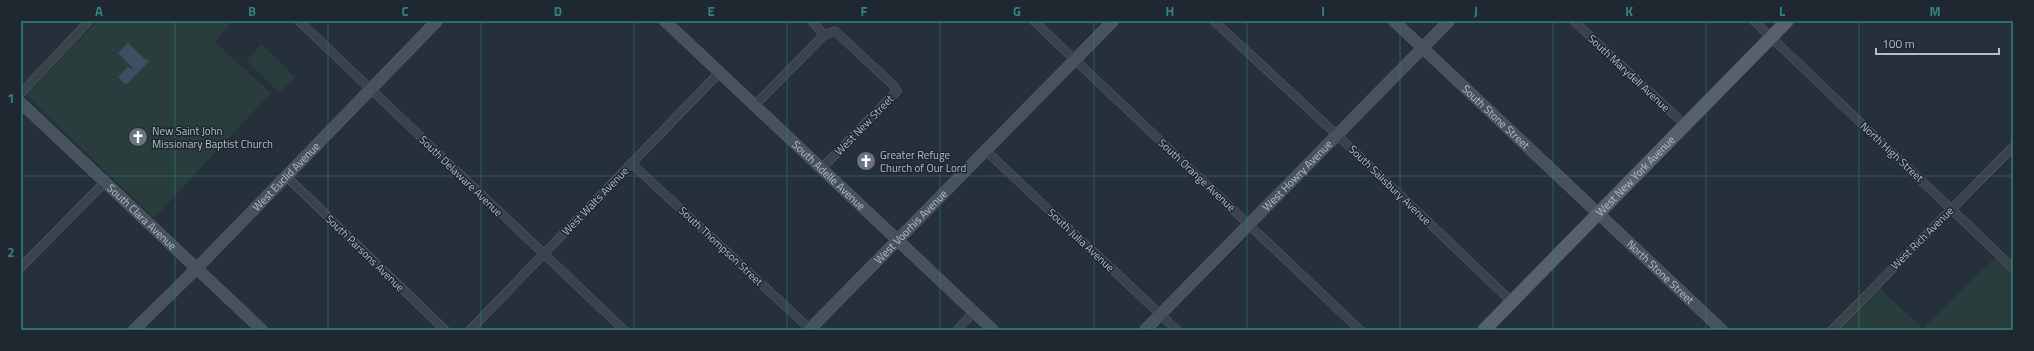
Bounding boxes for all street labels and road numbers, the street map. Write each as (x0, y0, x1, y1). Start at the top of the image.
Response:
street label: South Marydell Avenue (1584, 31, 1674, 116)
street label: South Stone Street (1458, 81, 1533, 153)
street label: West New Street (831, 91, 897, 159)
street label: North High Street (1857, 118, 1927, 186)
street label: South Delaware Avenue (416, 132, 507, 220)
street label: West New York Avenue (1592, 132, 1679, 220)
street label: South Orange Avenue (1155, 135, 1239, 215)
street label: West Howry Avenue (1258, 136, 1336, 214)
street label: South Adelle Avenue (789, 137, 869, 214)
street label: West Euclid Avenue (249, 138, 324, 215)
street label: South Salisbury Avenue (1345, 141, 1435, 229)
street label: West Walts Avenue (558, 163, 632, 239)
street label: South Clara Avenue (104, 180, 180, 254)
street label: West Voorhis Avenue (870, 186, 951, 267)
street label: South Thompson Street (675, 203, 767, 289)
street label: West Rich Avenue (1887, 203, 1957, 273)
street label: South Julia Avenue (1044, 205, 1118, 276)
street label: South Parsons Avenue (322, 211, 408, 295)
street label: North Stone Street (1623, 236, 1698, 308)

